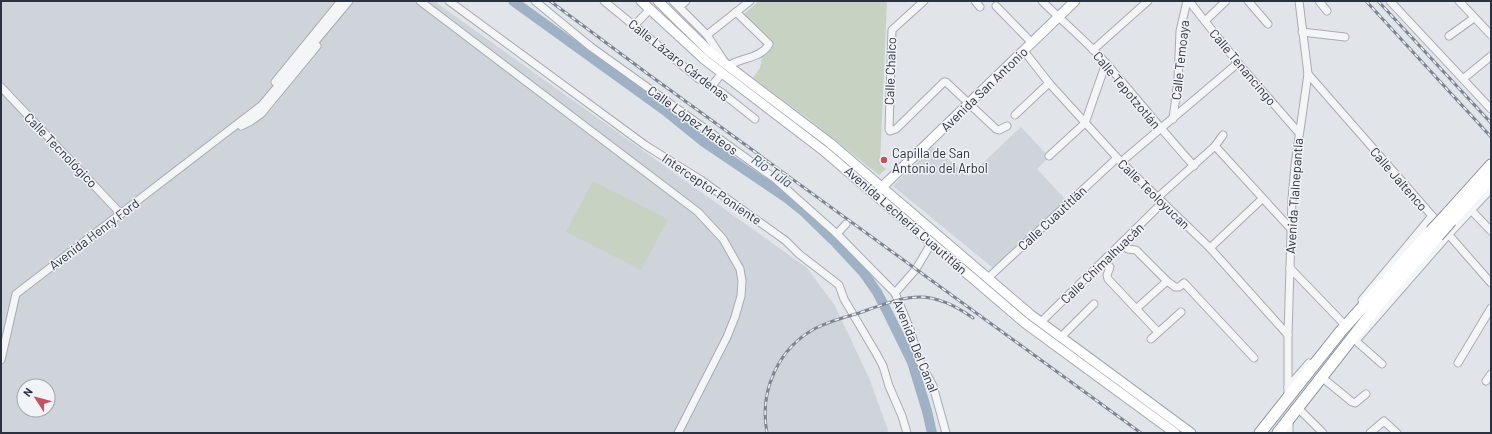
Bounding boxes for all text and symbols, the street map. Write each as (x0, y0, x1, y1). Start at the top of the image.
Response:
street label: Calle Lázaro Cárdenas (625, 16, 733, 104)
street label: Calle Temoaya (1168, 19, 1192, 101)
street label: Calle Tenancingo (1206, 25, 1280, 109)
street label: Calle Chalco (881, 37, 899, 105)
street label: Avenida San Antonio (937, 43, 1031, 135)
street label: Calle Tepotzotlán (1090, 48, 1164, 132)
street label: Calle López Mateos (645, 82, 741, 158)
street label: Calle Tecnológico (21, 109, 101, 191)
street label: Avenida Tlalnepantla (1282, 138, 1306, 254)
street label: Calle Jaltenco (1367, 144, 1431, 214)
place label: Capilla de San Antonio del Arbol (892, 145, 988, 176)
street label: Interceptor Poniente (659, 150, 765, 228)
water label: Río Tula (748, 150, 796, 191)
marker: Capilla de San Antonio del Arbol (879, 155, 889, 165)
street label: Calle Teoloyucan (1115, 156, 1193, 232)
street label: Avenida Lecheria Cuautitlán (841, 162, 971, 278)
street label: Calle Cuautitlán (1014, 182, 1090, 254)
street label: Avenida Henry Ford (46, 195, 142, 273)
street label: Calle Chimalhuacán (1057, 219, 1147, 307)
street label: Avenida Del Canal (890, 297, 942, 395)
north arrow (16, 378, 56, 418)
text: N (20, 385, 35, 399)

